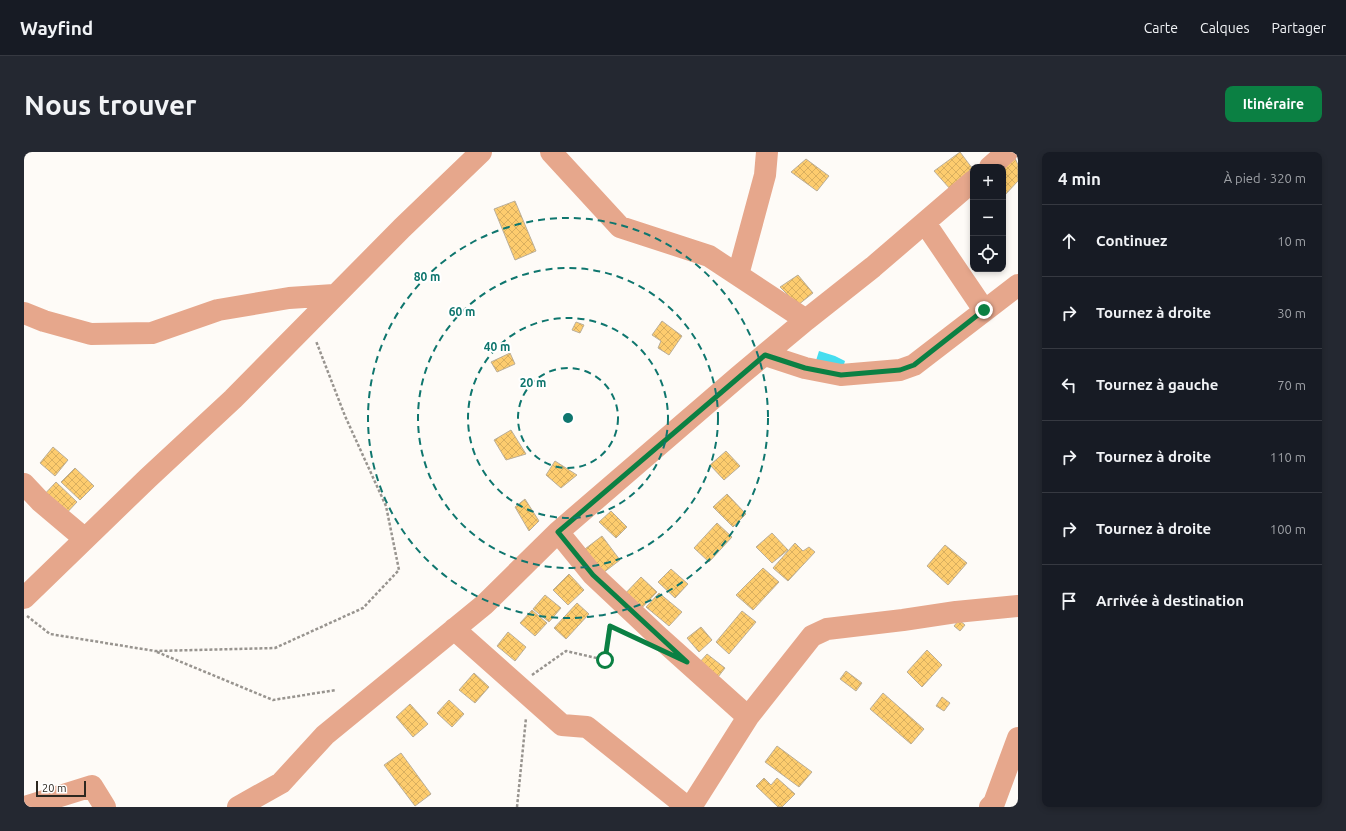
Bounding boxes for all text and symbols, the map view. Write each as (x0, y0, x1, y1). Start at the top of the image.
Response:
text: Wayfind (20, 17, 93, 39)
text: Carte (1144, 20, 1178, 36)
text: Calques (1200, 20, 1249, 36)
text: Partager (1271, 20, 1326, 36)
button: Itinéraire (1225, 86, 1322, 122)
text: Nous trouver (24, 89, 197, 120)
map controls (970, 164, 1006, 272)
button: + (970, 164, 1006, 200)
text: 4 min (1058, 169, 1101, 188)
text: À pied · 320 m (1224, 171, 1306, 185)
button: − (970, 200, 1006, 236)
icon: ahead (1058, 230, 1080, 252)
text: Continuez (1096, 232, 1167, 249)
text: 10 m (1277, 234, 1306, 248)
button: locate (970, 236, 1006, 272)
text: 80 m (414, 270, 440, 283)
route end (975, 301, 993, 319)
icon: right (1058, 302, 1080, 324)
text: Tournez à droite (1096, 304, 1211, 321)
text: 60 m (449, 305, 475, 318)
text: 30 m (1277, 306, 1306, 320)
text: 40 m (484, 340, 510, 353)
icon: left (1058, 374, 1080, 396)
text: 20 m (520, 376, 546, 389)
text: Tournez à gauche (1096, 376, 1219, 393)
text: 70 m (1277, 378, 1306, 392)
centre of rings (561, 411, 575, 425)
icon: right (1058, 446, 1080, 468)
text: Tournez à droite (1096, 448, 1211, 465)
text: 110 m (1270, 450, 1306, 464)
icon: right (1058, 518, 1080, 540)
text: Tournez à droite (1096, 520, 1211, 537)
text: 100 m (1270, 522, 1306, 536)
icon: arrive (1058, 590, 1080, 612)
text: Arrivée à destination (1096, 592, 1244, 609)
route start (596, 651, 614, 669)
scale bar (36, 779, 86, 798)
text: 20 m (42, 782, 66, 794)

